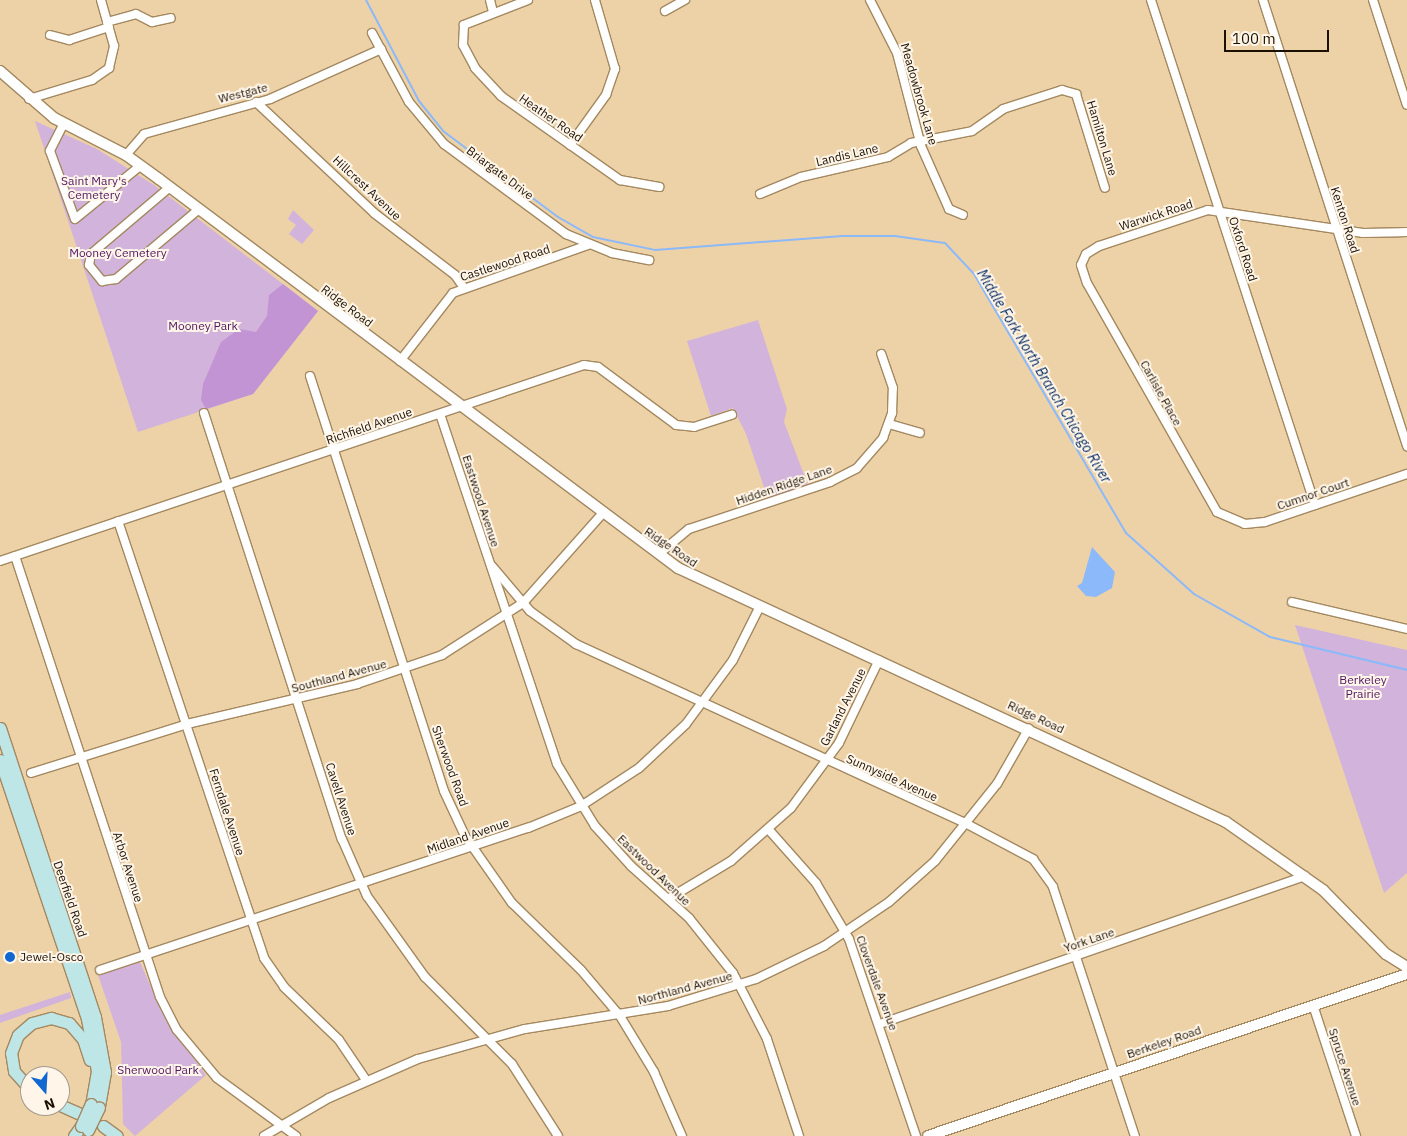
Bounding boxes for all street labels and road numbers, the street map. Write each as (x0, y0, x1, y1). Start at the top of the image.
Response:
street label: Meadowbrook Lane (898, 41, 940, 147)
street label: Westgate (217, 80, 269, 106)
street label: Heather Road (517, 91, 585, 145)
street label: Hamilton Lane (1084, 99, 1120, 177)
street label: Landis Lane (814, 141, 880, 169)
street label: Briargate Drive (464, 143, 536, 203)
street label: Hillcrest Avenue (330, 153, 404, 223)
street label: Kenton Road (1328, 185, 1362, 255)
street label: Warwick Road (1117, 196, 1195, 234)
street label: Oxford Road (1226, 215, 1260, 283)
street label: Castlewood Road (458, 242, 552, 284)
street label: Ridge Road (318, 282, 376, 330)
street label: Carlisle Place (1137, 358, 1185, 428)
street label: Richfield Avenue (324, 405, 414, 447)
street label: Eastwood Avenue (459, 453, 503, 549)
street label: Hidden Ridge Lane (734, 462, 834, 508)
street label: Cumnor Court (1275, 475, 1351, 513)
street label: Ridge Road (642, 524, 700, 570)
street label: Southland Avenue (290, 656, 388, 696)
street label: Garland Avenue (817, 666, 869, 748)
street label: Ridge Road (1005, 698, 1067, 736)
street label: Sherwood Road (429, 724, 471, 808)
street label: Sunnyside Avenue (844, 751, 940, 805)
street label: Cavell Avenue (322, 761, 360, 837)
street label: Ferndale Avenue (206, 767, 248, 857)
street label: Midland Avenue (425, 815, 511, 857)
street label: Arbor Avenue (110, 830, 146, 904)
street label: Eastwood Avenue (615, 832, 693, 908)
street label: Deerfield Road (50, 859, 90, 939)
street label: York Lane (1062, 925, 1116, 955)
street label: Cloverdale Avenue (853, 933, 901, 1033)
street label: Northland Avenue (636, 968, 734, 1008)
street label: Berkeley Road (1125, 1023, 1203, 1061)
street label: Spruce Avenue (1326, 1026, 1364, 1108)

